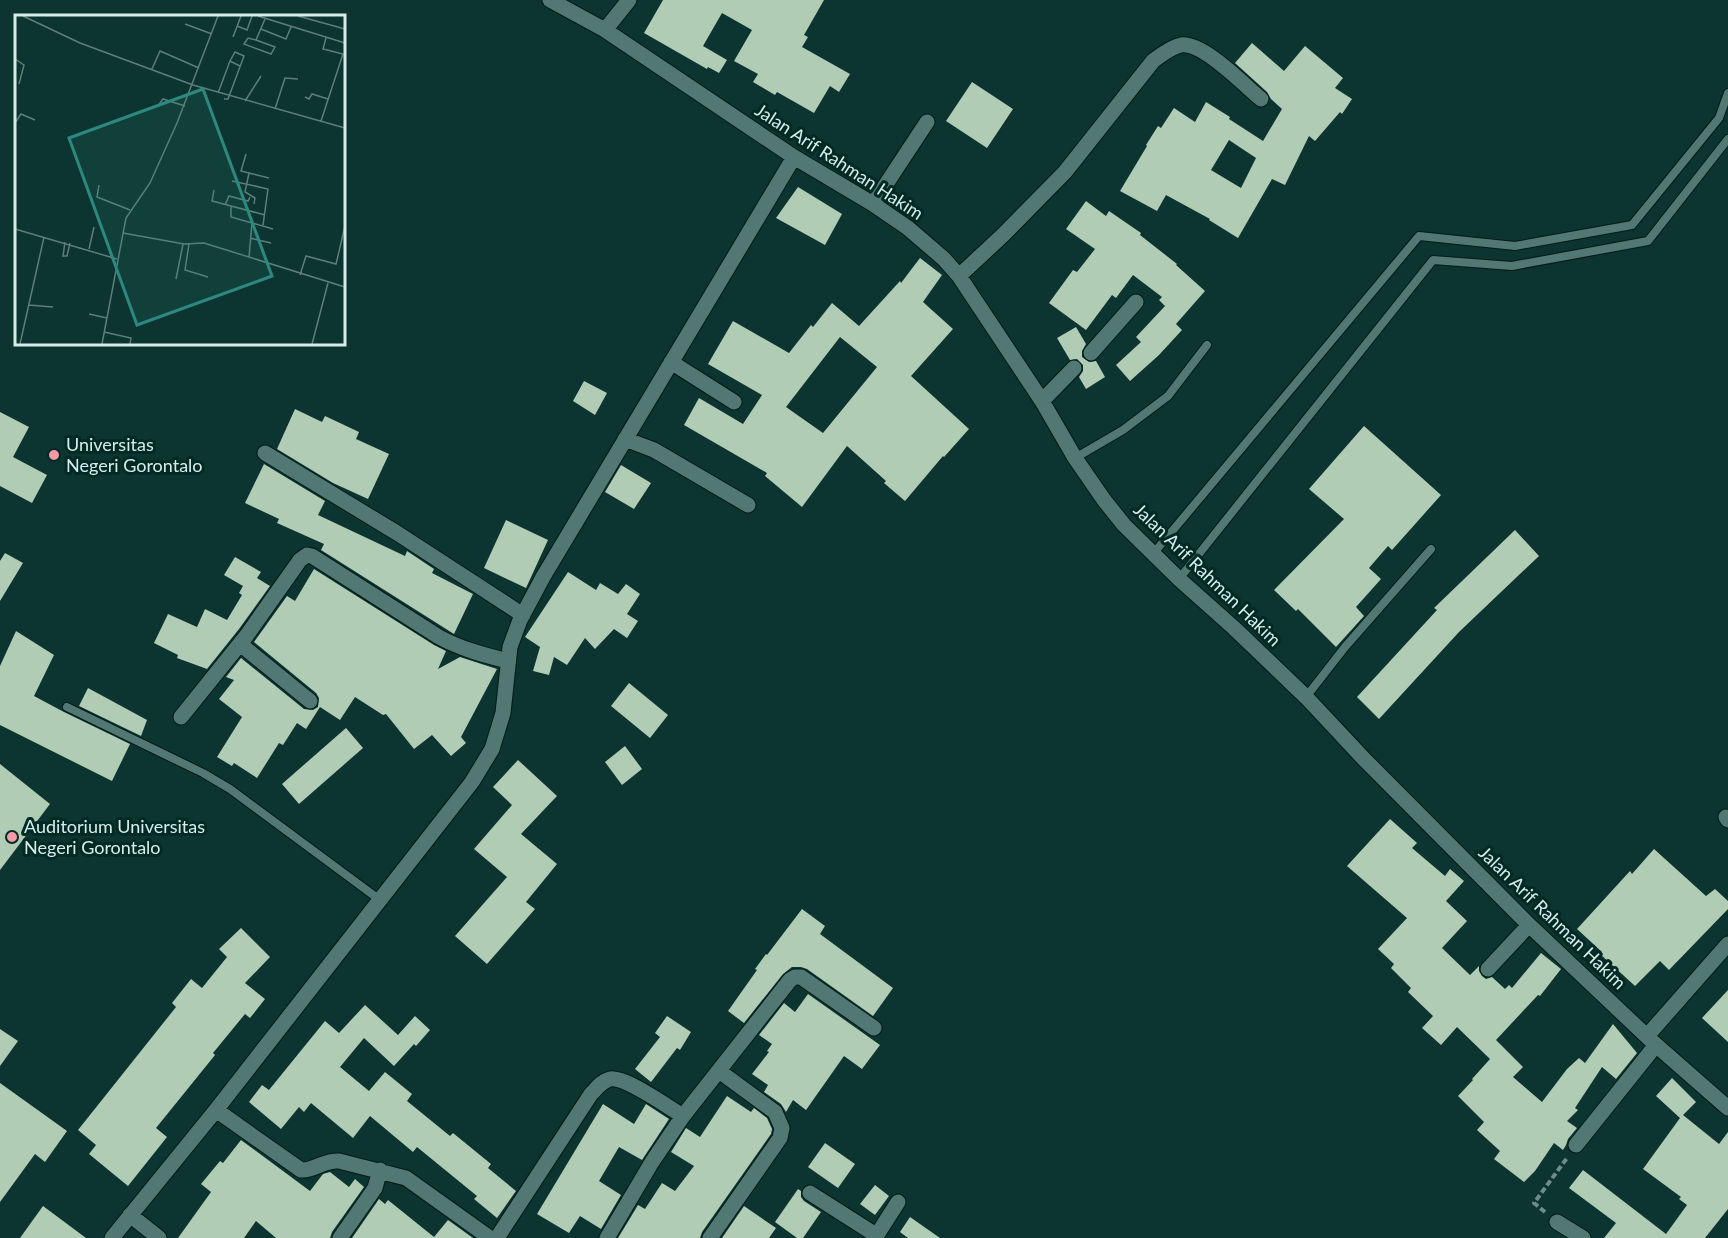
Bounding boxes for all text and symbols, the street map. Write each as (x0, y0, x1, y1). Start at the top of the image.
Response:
inset map (15, 15, 345, 345)
street label: Jalan Arif Rahman Hakim (751, 98, 928, 224)
place label: Universitas Negeri Gorontalo (66, 433, 203, 476)
marker: Universitas Negeri Gorontalo (47, 448, 61, 462)
street label: Jalan Arif Rahman Hakim (1129, 498, 1286, 650)
place label: Auditorium Universitas Negeri Gorontalo (24, 815, 205, 858)
marker: Auditorium Universitas Negeri Gorontalo (5, 830, 19, 844)
street label: Jalan Arif Rahman Hakim (1474, 841, 1631, 993)

